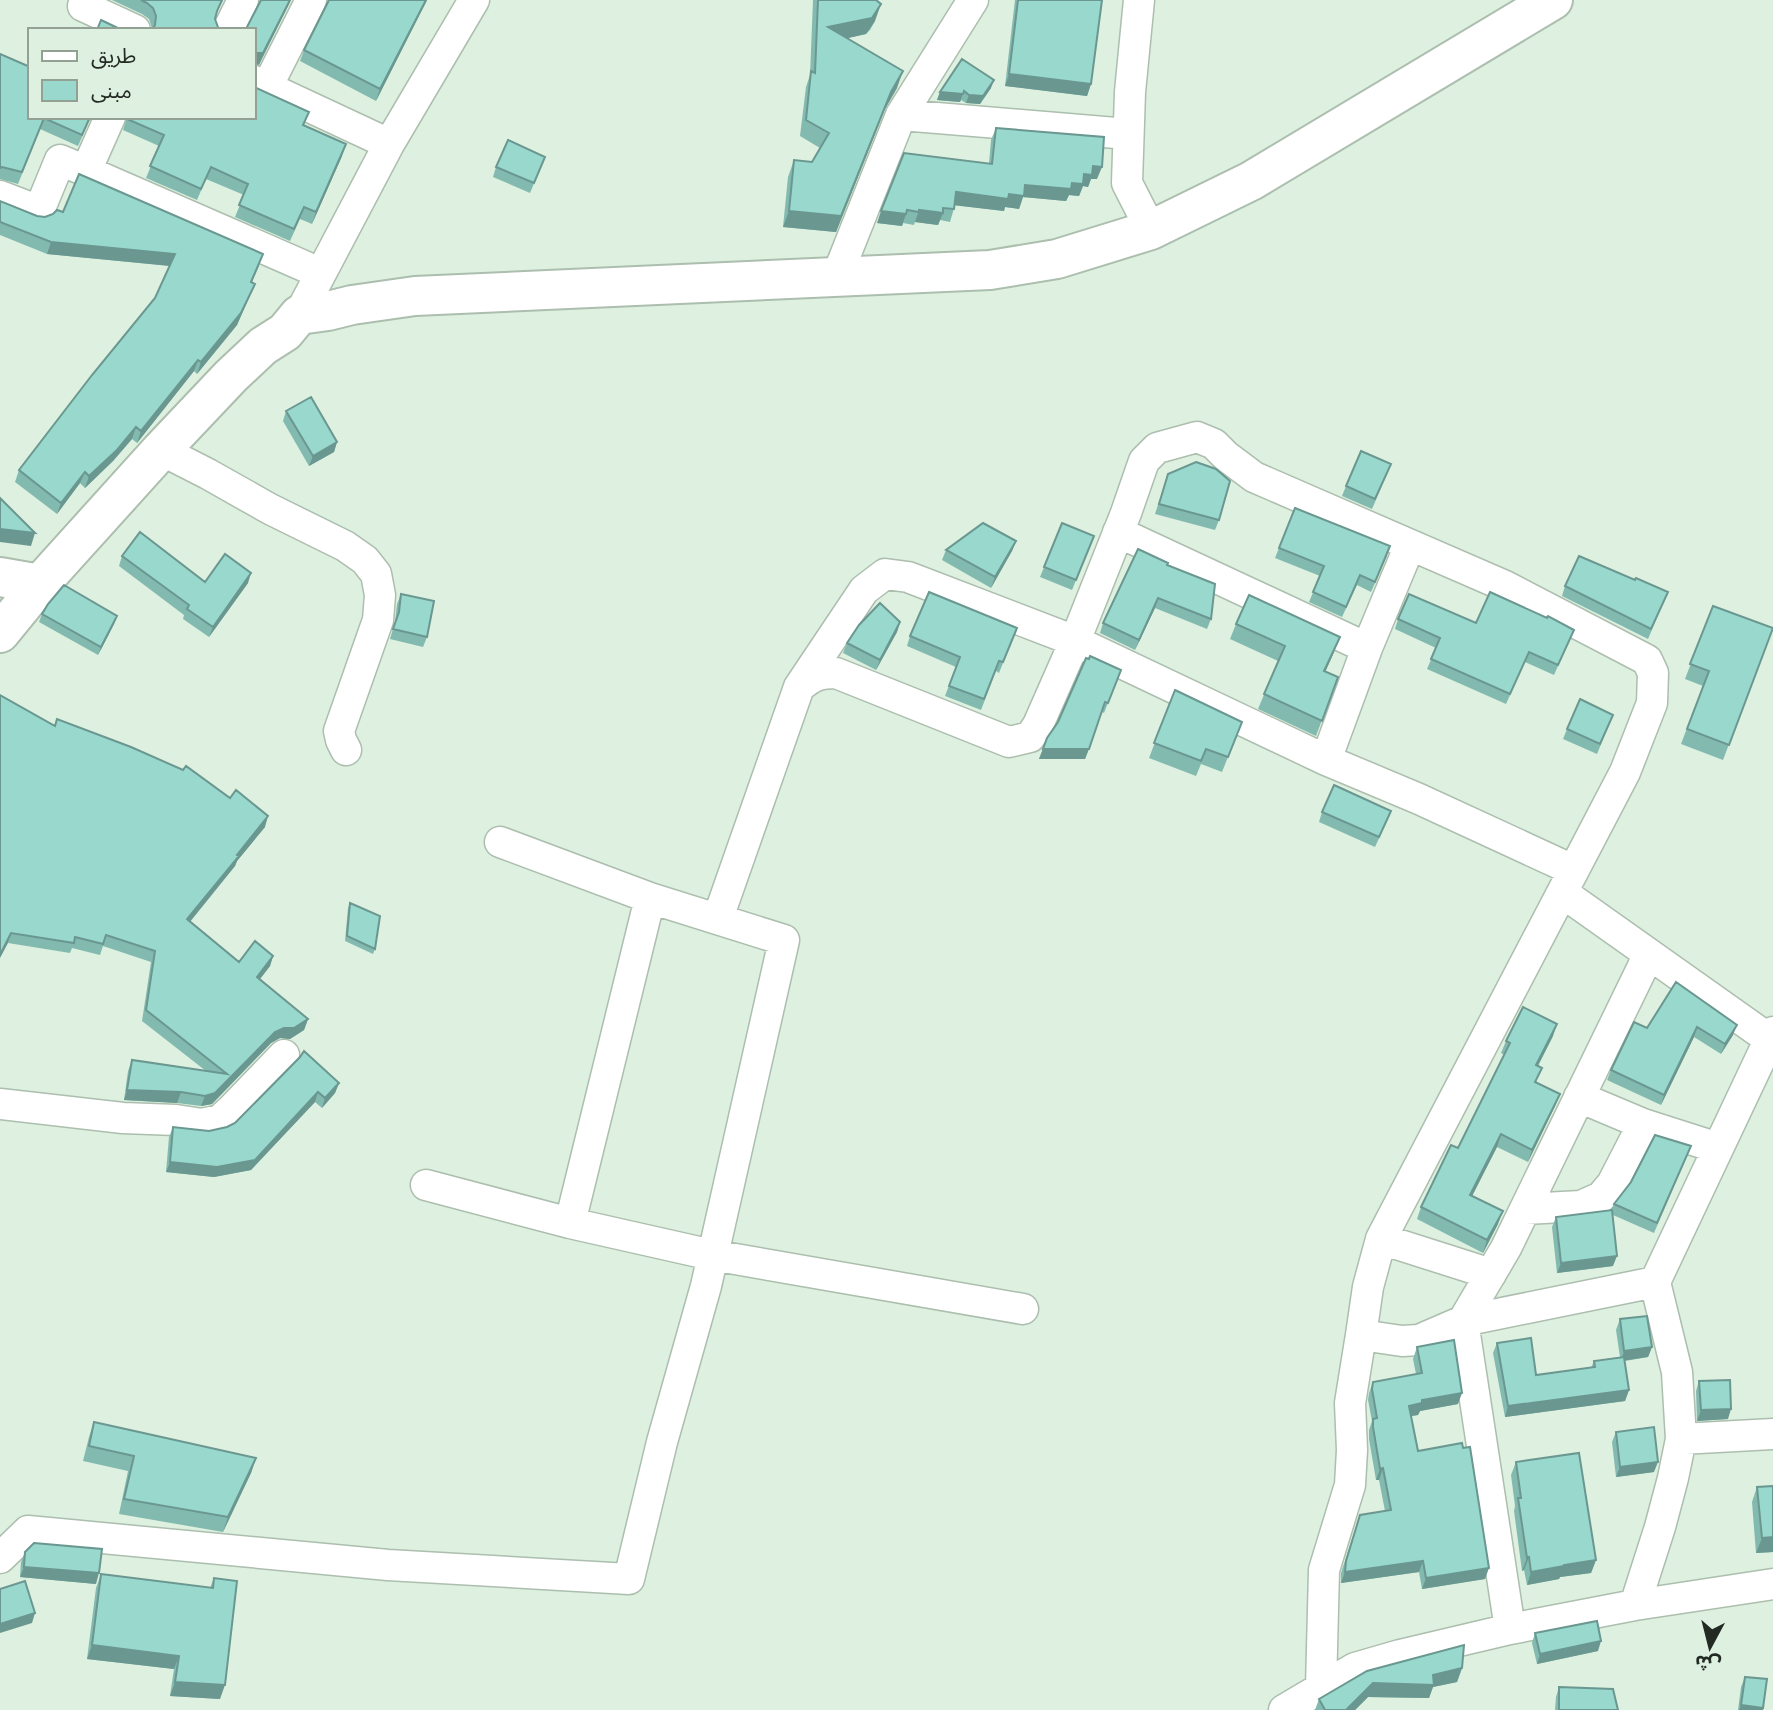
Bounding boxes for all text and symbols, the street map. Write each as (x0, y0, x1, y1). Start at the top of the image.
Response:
legend (28, 28, 256, 119)
text: طريق (91, 42, 136, 69)
text: مبنى (91, 77, 132, 103)
north arrow (1675, 1612, 1745, 1682)
text: ش (1694, 1651, 1722, 1677)

